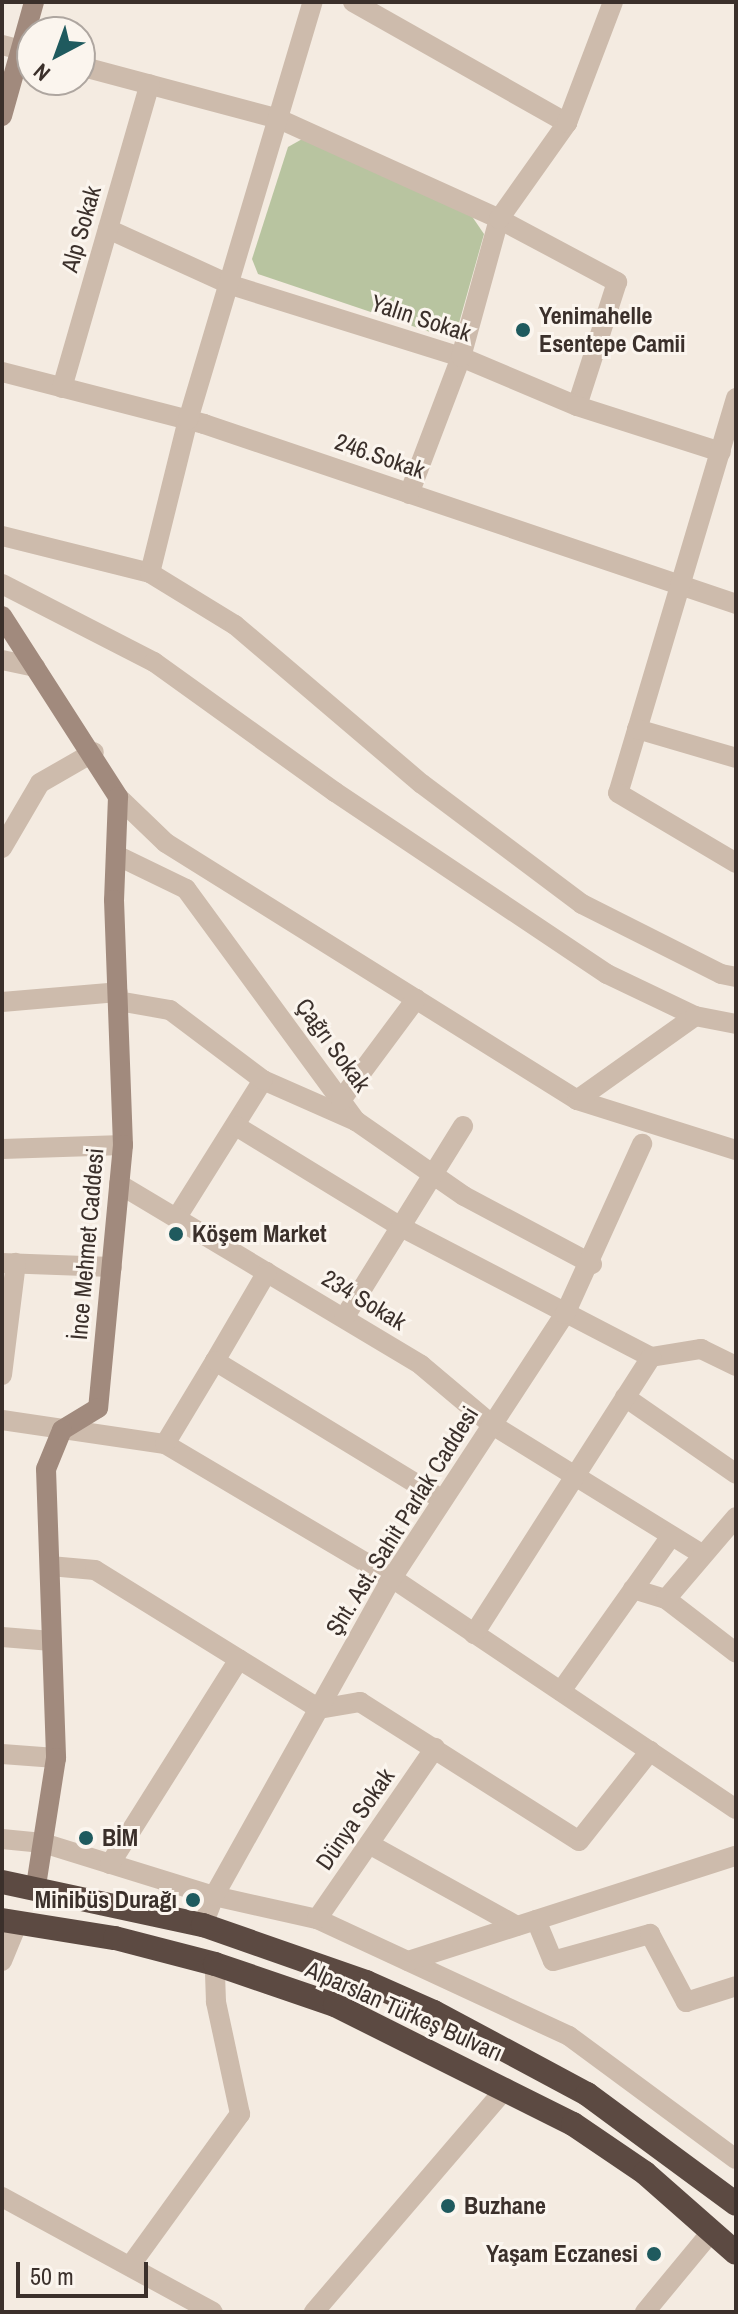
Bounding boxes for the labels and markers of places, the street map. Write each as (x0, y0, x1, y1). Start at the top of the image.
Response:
place label: Yenimahelle Esentepe Camii (539, 302, 686, 358)
marker: Yenimahelle Esentepe Camii (514, 321, 532, 339)
place label: Köşem Market (192, 1220, 327, 1248)
marker: Köşem Market (167, 1225, 185, 1243)
place label: BİM (102, 1824, 138, 1852)
marker: BİM (77, 1829, 95, 1847)
place label: Minibüs Durağı (35, 1886, 177, 1914)
marker: Minibüs Durağı (184, 1891, 202, 1909)
place label: Buzhane (464, 2192, 546, 2220)
marker: Buzhane (439, 2197, 457, 2215)
place label: Yaşam Eczanesi (486, 2240, 638, 2268)
marker: Yaşam Eczanesi (645, 2245, 663, 2263)

